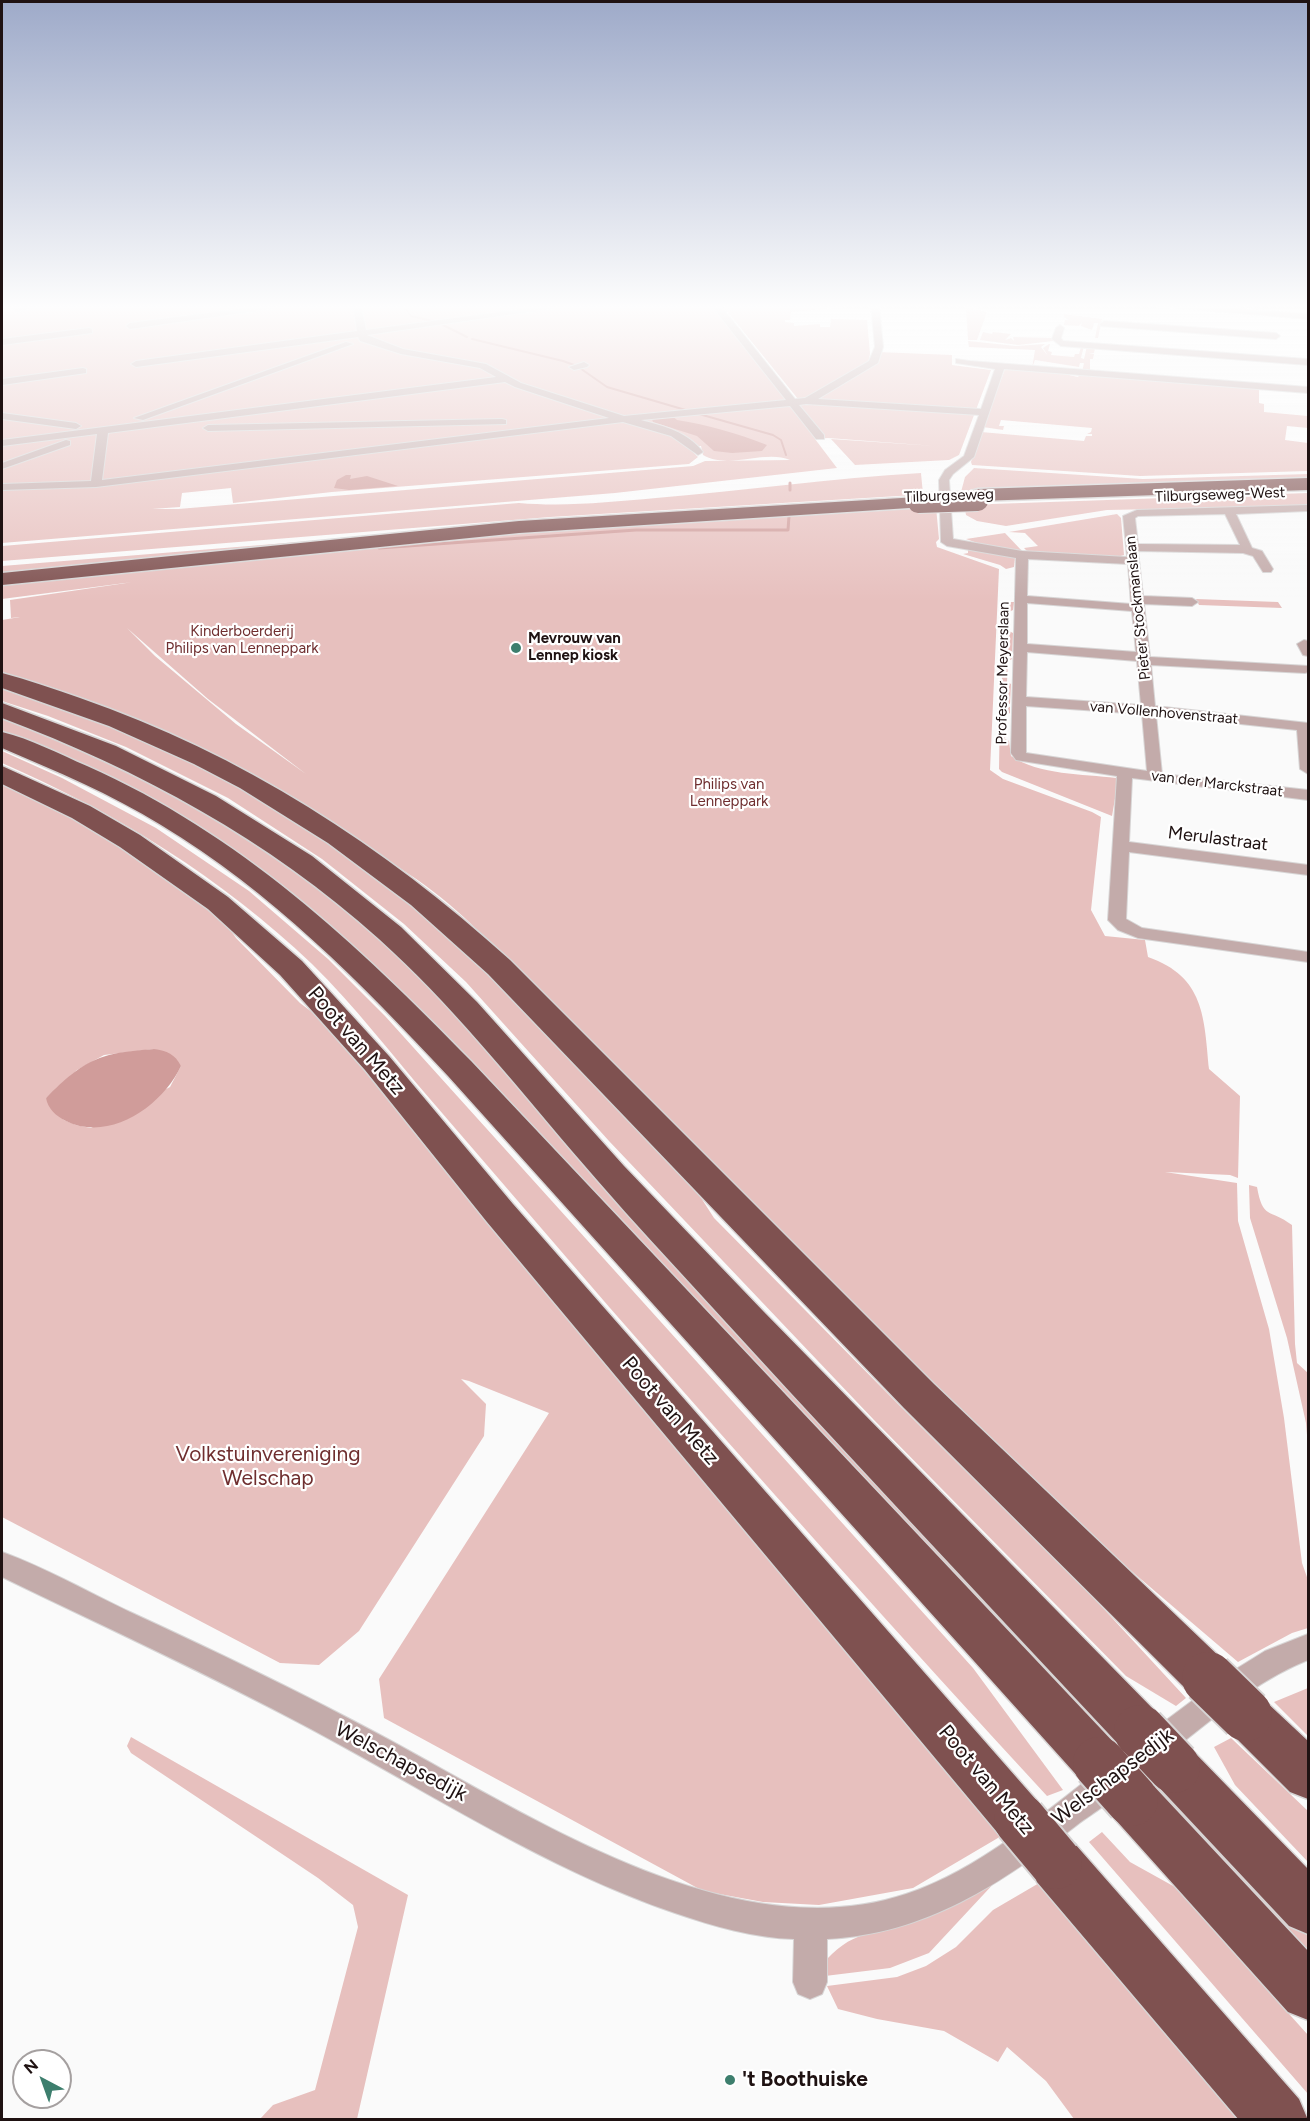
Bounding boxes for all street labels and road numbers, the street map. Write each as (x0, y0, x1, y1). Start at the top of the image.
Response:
street label: Tilburgseweg-West (1154, 484, 1286, 506)
street label: Tilburgseweg (904, 485, 994, 507)
street label: Pieter Stockmanslaan (1121, 535, 1155, 681)
street label: Professor Meyerslaan (993, 601, 1013, 745)
street label: van Vollenhovenstraat (1089, 698, 1239, 728)
street label: van der Marckstraat (1150, 767, 1284, 801)
street label: Merulastraat (1167, 822, 1269, 856)
street label: Poot van Metz (302, 982, 410, 1100)
street label: Poot van Metz (616, 1352, 724, 1470)
street label: Welschapsedijk (331, 1717, 471, 1807)
street label: Poot van Metz (933, 1720, 1039, 1840)
street label: Welschapsedijk (1047, 1723, 1179, 1831)

